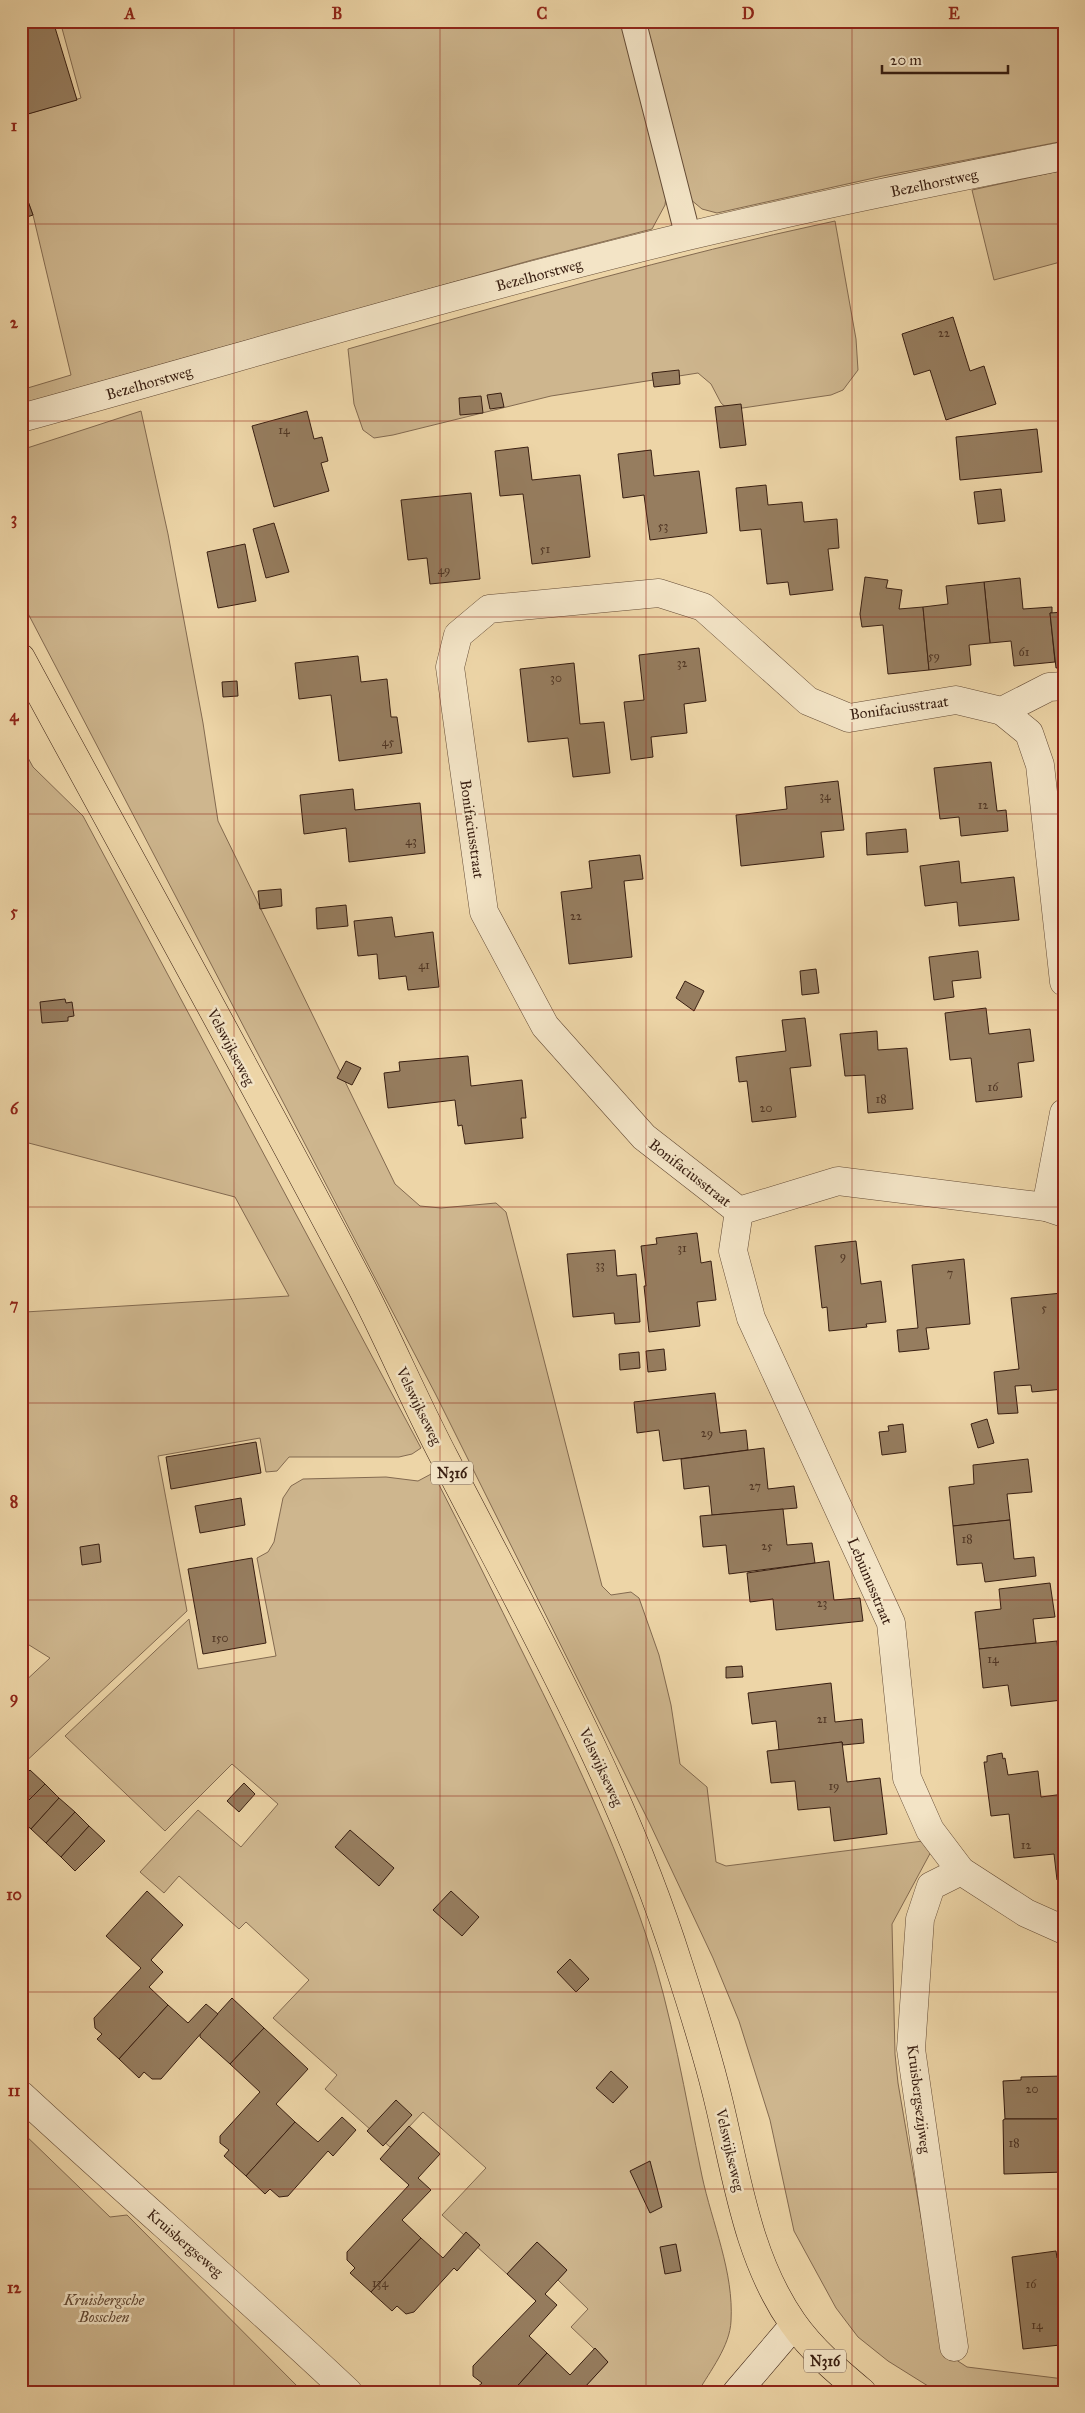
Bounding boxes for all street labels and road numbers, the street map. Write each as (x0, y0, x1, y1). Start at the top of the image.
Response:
street label: Bezelhorstweg (889, 165, 980, 201)
street label: Bezelhorstweg (494, 255, 585, 295)
street label: Bezelhorstweg (104, 362, 195, 404)
street label: Bonifaciusstraat (849, 692, 950, 724)
street label: Bonifaciusstraat (456, 779, 488, 880)
street label: Velswijkseweg (203, 1005, 259, 1089)
street label: Bonifaciusstraat (645, 1135, 735, 1211)
street label: Velswijkseweg (392, 1363, 446, 1449)
road number: N316 (431, 1462, 473, 1485)
street label: Lebuinusstraat (844, 1535, 897, 1628)
street label: Velswijkseweg (575, 1724, 627, 1810)
street label: Kruisbergsezijweg (903, 2044, 935, 2155)
street label: Velswijkseweg (712, 2106, 748, 2194)
street label: Kruisbergseweg (143, 2205, 227, 2282)
road number: N316 (804, 2350, 846, 2372)

